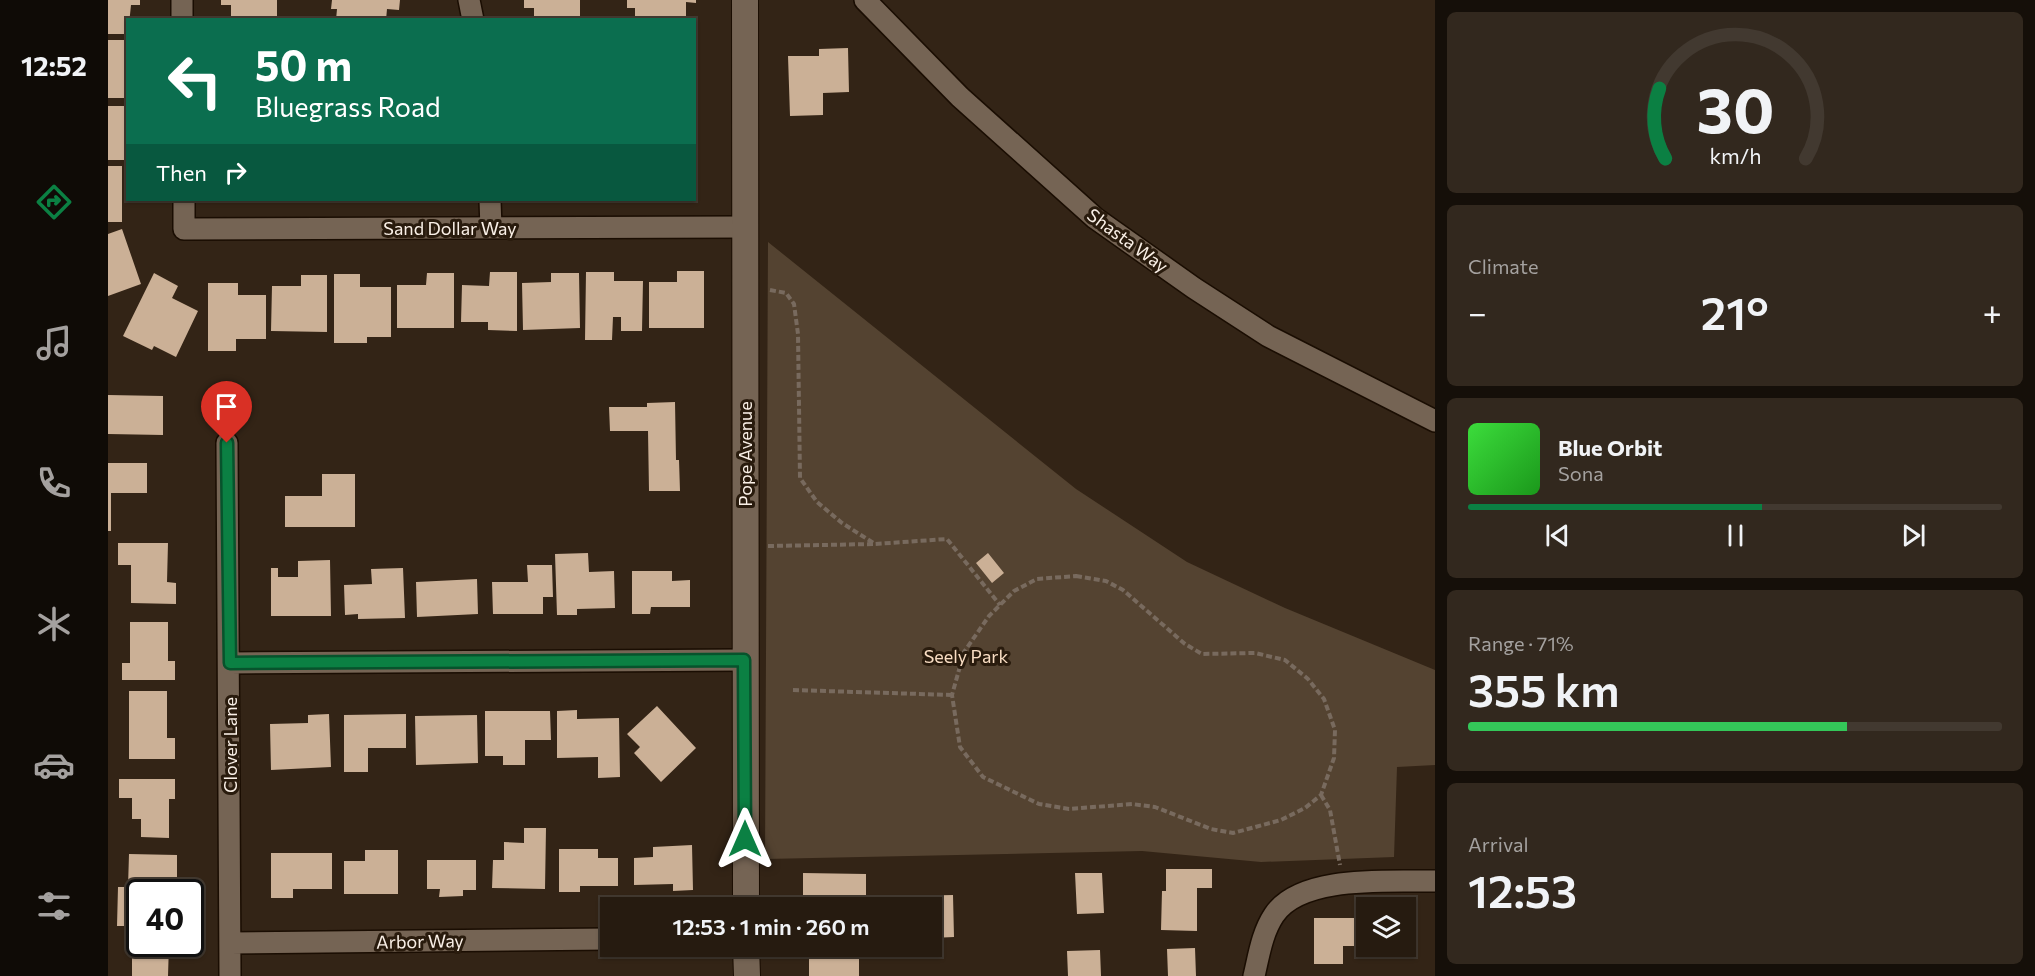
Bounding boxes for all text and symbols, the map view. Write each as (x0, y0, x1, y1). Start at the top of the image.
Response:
text: 50 m (255, 38, 352, 90)
icon: left (156, 42, 234, 120)
text: 12:52 (21, 49, 87, 82)
text: 30 (1696, 71, 1774, 147)
text: Bluegrass Road (255, 90, 441, 123)
text: km/h (1709, 143, 1761, 169)
icon: right (219, 156, 252, 189)
text: Then (156, 159, 207, 186)
icon: directions (33, 181, 75, 223)
street label: Shasta Way (1083, 203, 1173, 277)
street label: Sand Dollar Way (383, 217, 517, 239)
text: Climate (1468, 254, 1538, 278)
text: 21° (1701, 284, 1769, 339)
text: − (1468, 291, 1487, 332)
text: + (1983, 291, 2002, 332)
icon: music (33, 322, 75, 364)
pin (201, 381, 252, 443)
icon: arrive (210, 390, 243, 423)
street label: Pope Avenue (734, 401, 756, 507)
text: Blue Orbit (1558, 434, 1662, 461)
text: Sona (1558, 461, 1604, 485)
icon: phone (33, 462, 75, 504)
icon: previous (1541, 519, 1574, 552)
icon: pause (1719, 519, 1752, 552)
icon: next (1897, 519, 1930, 552)
icon: climate (33, 603, 75, 645)
text: Range · 71% (1468, 631, 1574, 655)
park label: Seely Park (924, 645, 1009, 667)
text: 355 km (1468, 661, 1619, 716)
street label: Clover Lane (219, 697, 241, 793)
icon: car (33, 744, 75, 786)
position arrow (713, 807, 777, 871)
text: Arrival (1468, 832, 1529, 856)
text: 12:53 (1468, 862, 1577, 917)
speed limit sign: 40 (126, 879, 204, 957)
icon: filters (33, 885, 75, 927)
map controls (1356, 897, 1416, 957)
button: layers (1356, 897, 1416, 957)
text: 12:53 · 1 min · 260 m (673, 913, 869, 940)
street label: Arbor Way (376, 929, 464, 953)

